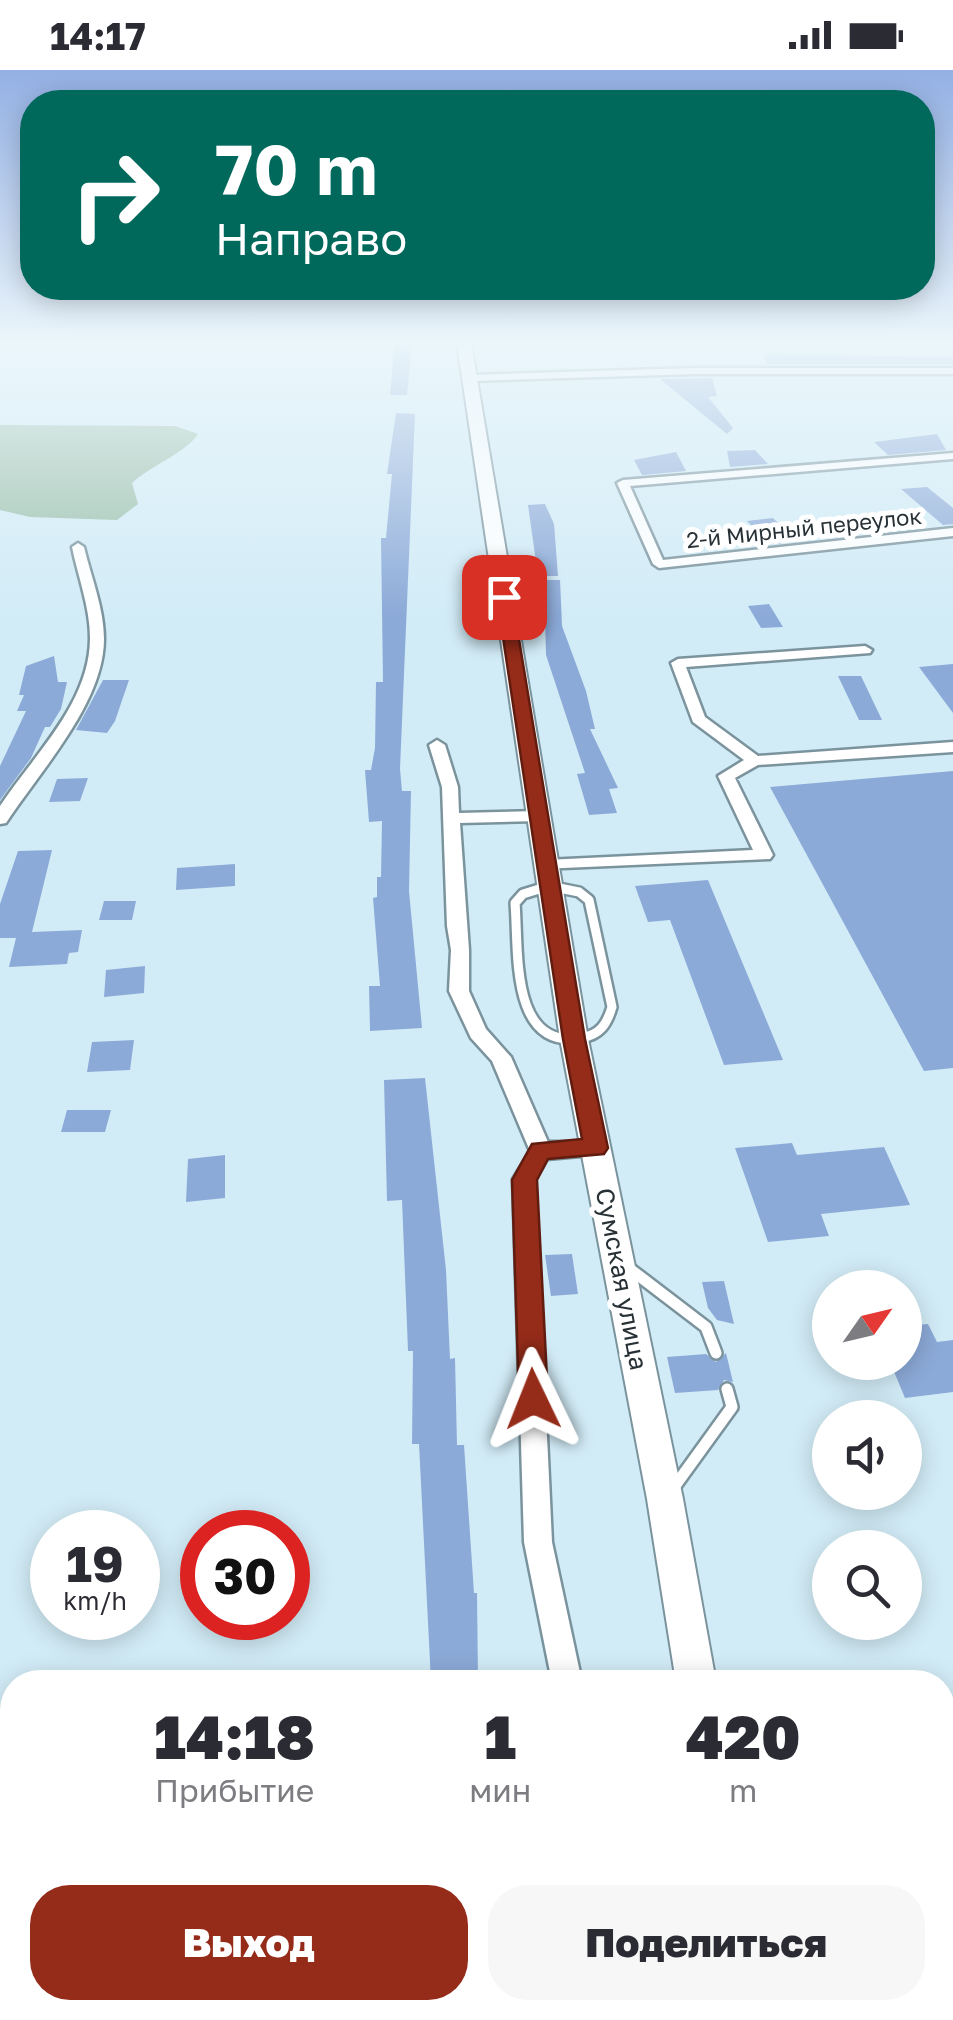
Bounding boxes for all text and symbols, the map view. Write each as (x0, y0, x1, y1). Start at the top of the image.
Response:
text: 14:17 (50, 13, 146, 58)
text: 70 m (215, 126, 377, 210)
icon: right (50, 130, 180, 260)
text: Направо (215, 211, 407, 265)
street label: 2-й Мирный переулок (685, 502, 923, 553)
pin (462, 555, 547, 640)
icon: arrive (477, 570, 532, 625)
street label: Сумская улица (590, 1185, 655, 1372)
north arrow (812, 1270, 922, 1380)
map controls (812, 1270, 922, 1640)
position arrow (481, 1347, 585, 1451)
button: sound (812, 1400, 922, 1510)
speed limit sign: 30 (180, 1510, 310, 1640)
button: search (812, 1530, 922, 1640)
text: 19 (66, 1533, 124, 1593)
text: km/h (63, 1585, 127, 1616)
text: 14:18 (154, 1700, 315, 1772)
text: 1 (484, 1700, 516, 1772)
text: 420 (686, 1700, 801, 1772)
text: Прибытие (155, 1771, 314, 1809)
text: мин (469, 1771, 531, 1809)
text: m (729, 1771, 757, 1809)
button: Выход (30, 1885, 468, 2000)
button: Поделиться (488, 1885, 925, 2000)

